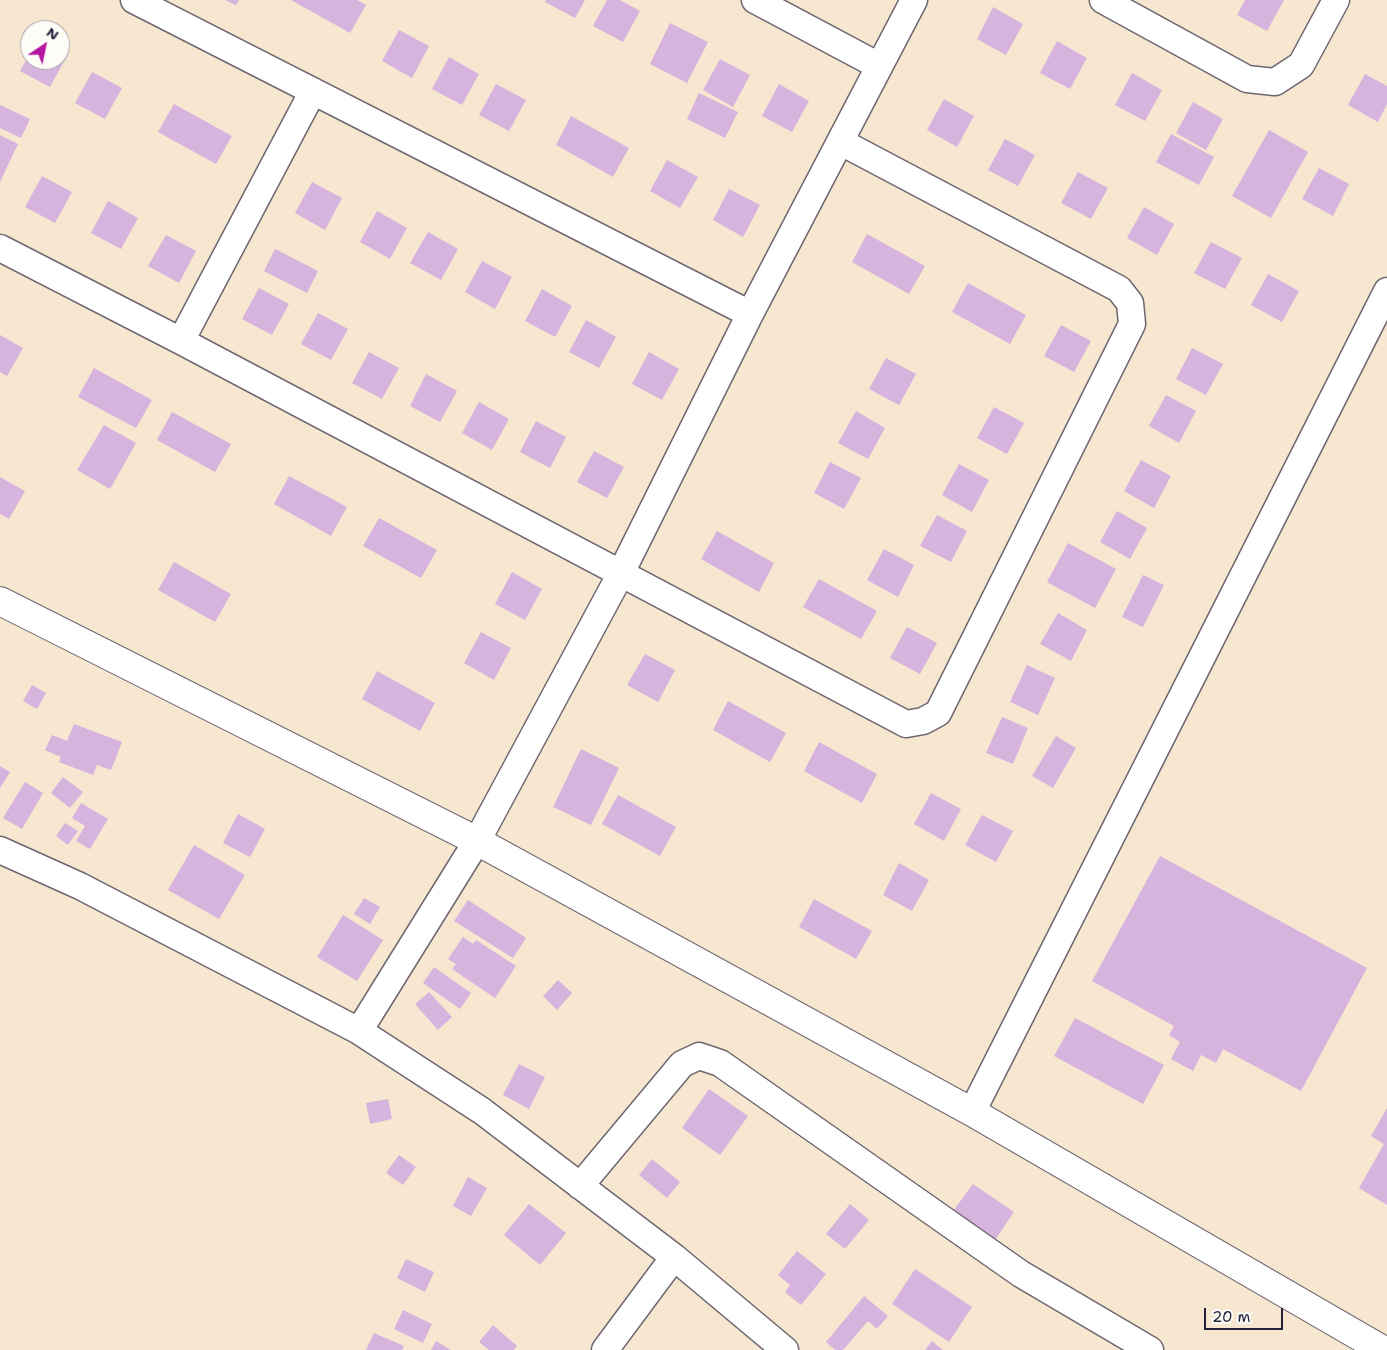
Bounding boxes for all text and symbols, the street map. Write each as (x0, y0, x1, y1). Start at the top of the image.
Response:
north arrow (20, 20, 70, 70)
text: N (43, 23, 62, 44)
scale bar (1207, 1298, 1286, 1330)
text: 20 m (1212, 1307, 1251, 1327)

